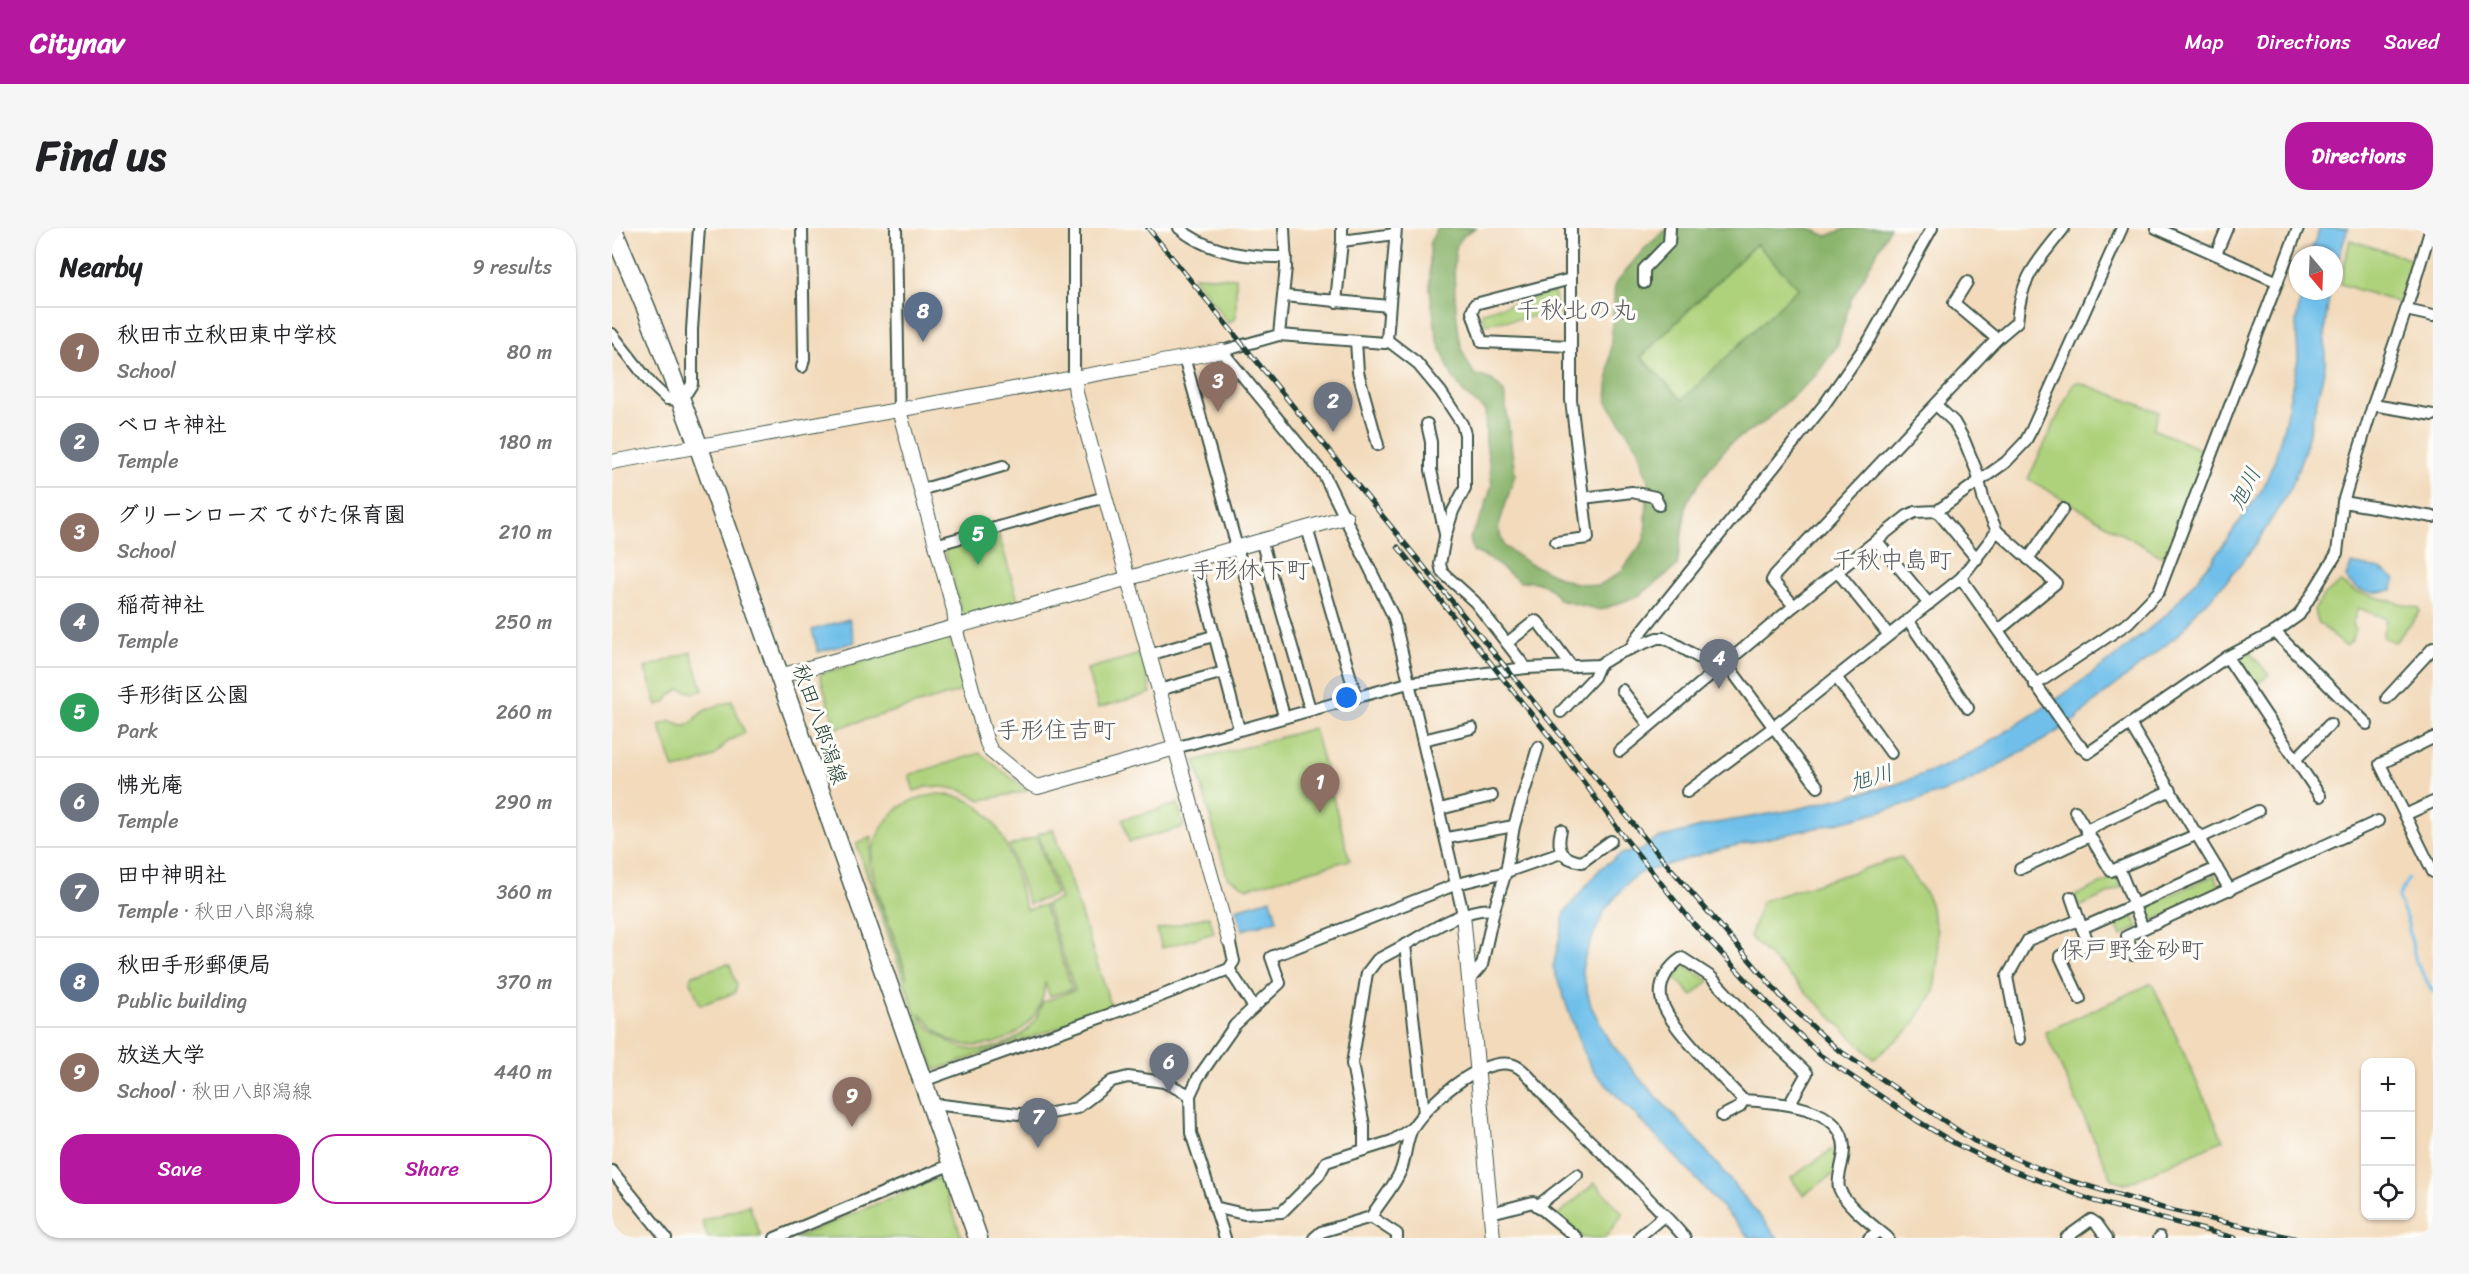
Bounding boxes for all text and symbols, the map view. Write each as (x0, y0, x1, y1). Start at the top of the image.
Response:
text: Citynav (30, 18, 124, 67)
text: Map (2185, 23, 2223, 61)
text: Directions (2256, 23, 2351, 61)
text: Saved (2384, 23, 2439, 61)
text: Find us (36, 119, 166, 193)
button: Directions (2285, 122, 2433, 190)
text: Nearby (60, 244, 142, 290)
north arrow (2289, 246, 2343, 300)
text: 9 results (472, 250, 552, 285)
district label: 千秋北の丸 (1516, 289, 1636, 331)
pin: 8 (904, 292, 942, 342)
text: 秋田市立秋田東中学校 (117, 315, 337, 354)
text: 1 (75, 335, 84, 370)
text: 80 m (507, 335, 552, 370)
text: School (117, 354, 176, 389)
pin: 3 (1198, 362, 1238, 412)
pin: 2 (1314, 382, 1352, 432)
text: ベロキ神社 (117, 405, 227, 444)
text: 2 (74, 425, 85, 460)
text: 180 m (498, 425, 552, 460)
text: Temple (117, 444, 179, 479)
water label: 旭川 (2217, 460, 2272, 517)
text: グリーンローズ てがた保育園 (117, 495, 406, 534)
text: 3 (74, 515, 85, 550)
text: 210 m (499, 515, 552, 550)
pin: 5 (958, 516, 998, 565)
text: School (117, 534, 176, 569)
district label: 千秋中島町 (1832, 539, 1952, 581)
district label: 手形休下町 (1190, 549, 1310, 591)
text: 稲荷神社 (117, 585, 205, 624)
text: 4 (73, 605, 86, 640)
text: 250 m (495, 605, 552, 640)
text: Temple (117, 624, 179, 659)
pin: 4 (1700, 640, 1738, 689)
street label: 秋田八郎潟線 (782, 658, 858, 790)
text: 手形街区公園 (117, 675, 249, 714)
your location (1332, 683, 1361, 712)
text: 5 (73, 695, 86, 730)
text: 260 m (496, 695, 552, 730)
district label: 手形住吉町 (996, 709, 1116, 751)
text: Park (117, 714, 158, 749)
water label: 旭川 (1845, 753, 1898, 802)
pin: 1 (1300, 764, 1340, 813)
text: 怫光庵 (117, 765, 183, 804)
text: 6 (74, 785, 85, 820)
text: 290 m (495, 785, 552, 820)
text: Temple (117, 804, 179, 839)
text: 田中神明社 (117, 855, 227, 894)
text: 7 (74, 875, 85, 910)
text: 360 m (496, 875, 552, 910)
text: Temple · 秋田八郎潟線 (117, 894, 314, 929)
district label: 保戸野金砂町 (2060, 929, 2204, 971)
text: 秋田手形郵便局 (117, 945, 271, 984)
text: 8 (73, 965, 86, 1000)
text: 370 m (496, 965, 552, 1000)
text: Public building (117, 984, 247, 1019)
text: 放送大学 (117, 1035, 205, 1074)
pin: 6 (1150, 1044, 1188, 1093)
text: 9 (73, 1055, 86, 1090)
text: 440 m (494, 1055, 552, 1090)
map controls (2361, 1058, 2415, 1220)
button: + (2361, 1058, 2415, 1112)
text: School · 秋田八郎潟線 (117, 1074, 312, 1109)
pin: 9 (832, 1078, 872, 1127)
pin: 7 (1018, 1098, 1058, 1148)
button: − (2361, 1112, 2415, 1166)
button: Save (60, 1134, 300, 1204)
button: Share (312, 1134, 552, 1204)
button: locate (2361, 1166, 2415, 1220)

